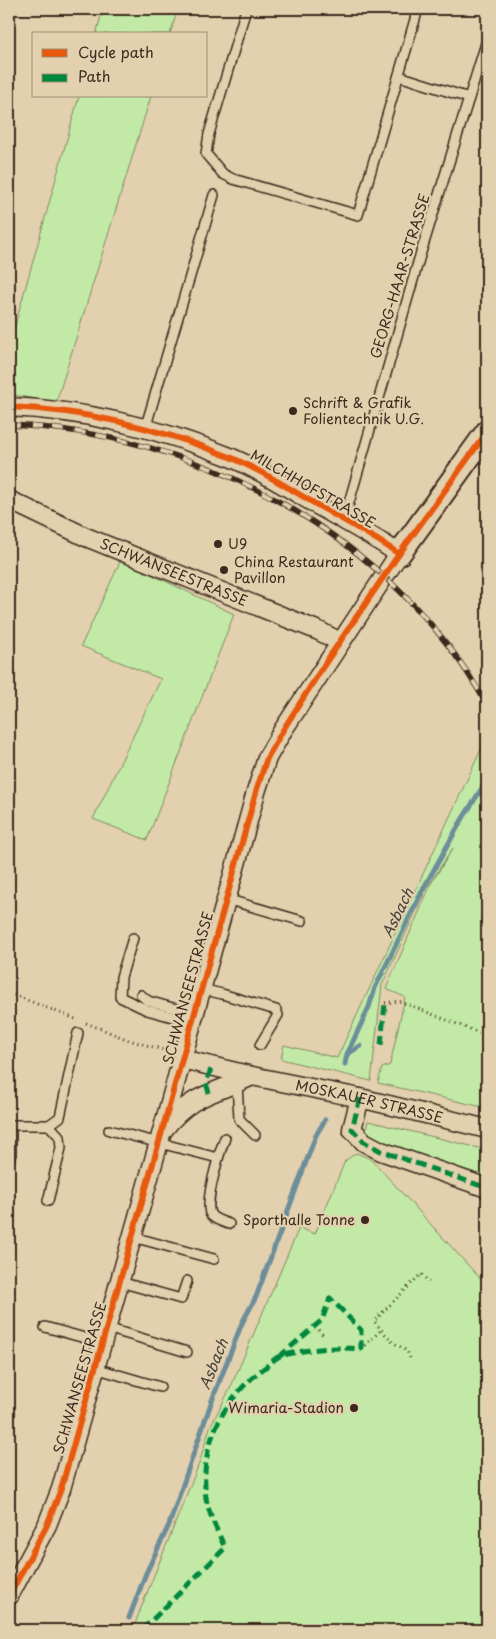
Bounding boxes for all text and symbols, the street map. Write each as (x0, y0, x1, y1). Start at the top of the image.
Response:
legend (32, 32, 208, 98)
text: Cycle path (78, 40, 154, 63)
text: Path (78, 64, 110, 87)
street label: GEORG-HAAR-STRASSE (364, 191, 435, 361)
place label: Schrift & Grafik Folientechnik U.G. (303, 392, 424, 429)
marker: Schrift & Grafik Folientechnik U.G. (287, 405, 299, 417)
street label: MILCHHOFSTRASSE (247, 444, 380, 533)
street label: SCHWANSEESTRASSE (97, 533, 251, 611)
place label: U9 (228, 533, 247, 554)
marker: U9 (212, 538, 224, 550)
place label: China Restaurant Pavillon (234, 551, 354, 588)
marker: China Restaurant Pavillon (218, 564, 230, 576)
water label: Asbach (375, 883, 419, 941)
street label: SCHWANSEESTRASSE (157, 909, 218, 1067)
street label: MOSKAUER STRASSE (294, 1074, 445, 1128)
place label: Sporthalle Tonne (243, 1209, 355, 1230)
marker: Sporthalle Tonne (359, 1214, 371, 1226)
street label: SCHWANSEESTRASSE (48, 1299, 111, 1456)
water label: Asbach (192, 1335, 233, 1392)
place label: Wimaria-Stadion (228, 1397, 344, 1418)
marker: Wimaria-Stadion (348, 1402, 360, 1414)

